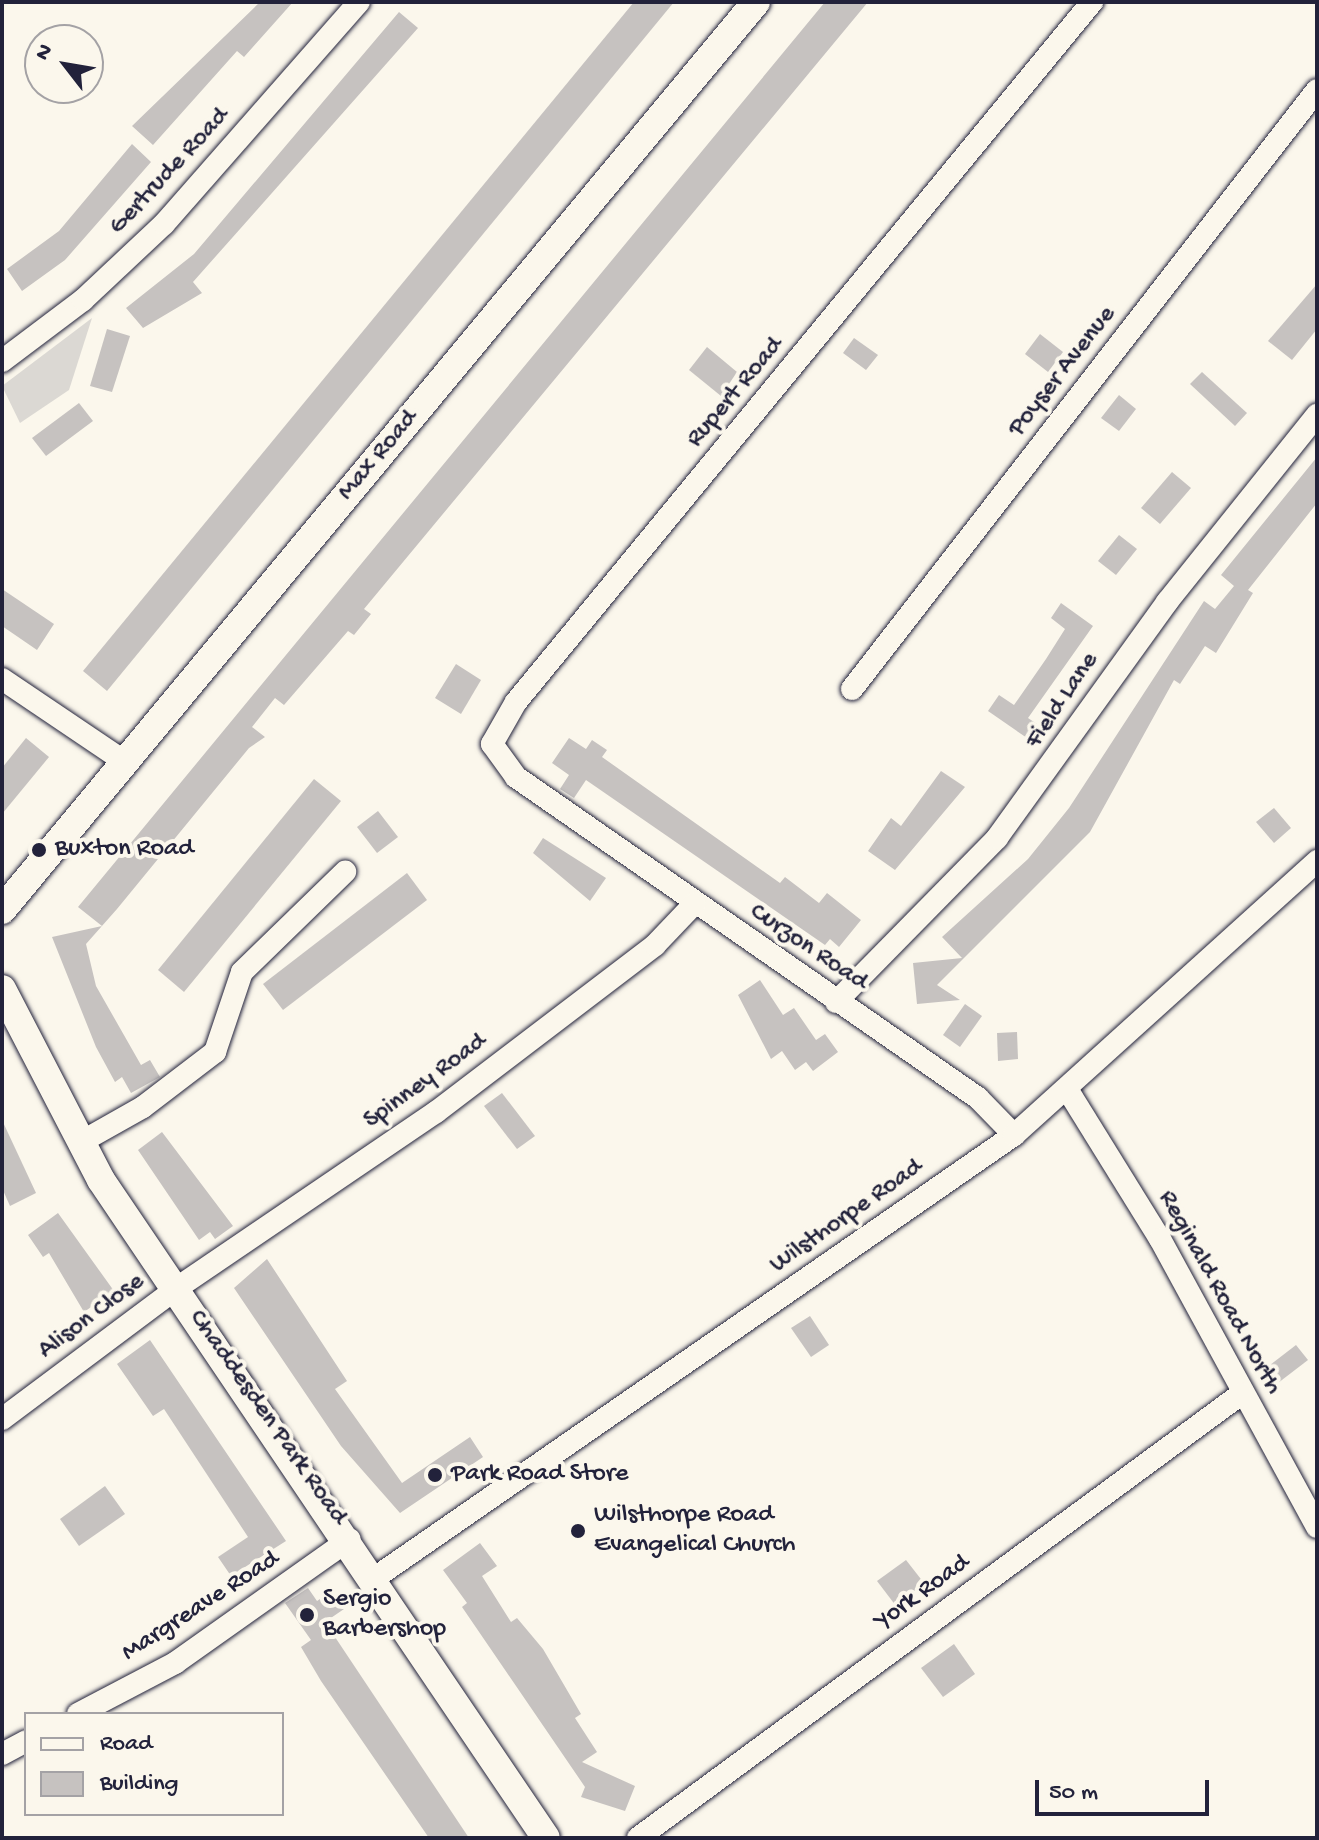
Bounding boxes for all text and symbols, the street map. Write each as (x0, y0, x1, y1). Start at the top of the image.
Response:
north arrow (24, 24, 104, 104)
text: N (30, 40, 60, 66)
street label: Gertrude Road (103, 102, 237, 242)
street label: Poyser Avenue (1002, 300, 1124, 444)
street label: Rupert Road (681, 331, 791, 455)
street label: Max Road (332, 404, 426, 508)
street label: Field Lane (1020, 647, 1106, 755)
place label: Buxton Road (55, 834, 194, 866)
marker: Buxton Road (30, 841, 48, 859)
street label: Curzon Road (743, 897, 873, 999)
street label: Spinney Road (358, 1027, 494, 1137)
street label: Wilsthorpe Road (765, 1153, 929, 1281)
street label: Reginald Road North (1150, 1185, 1288, 1401)
street label: Alison Close (33, 1267, 151, 1367)
street label: Chaddesden Park Road (181, 1304, 353, 1532)
place label: Park Road Store (451, 1459, 628, 1491)
marker: Park Road Store (426, 1466, 444, 1484)
place label: Wilsthorpe Road Evangelical Church (594, 1500, 795, 1562)
marker: Wilsthorpe Road Evangelical Church (569, 1522, 587, 1540)
street label: Margreave Road (116, 1545, 286, 1669)
street label: York Road (870, 1548, 976, 1638)
place label: Sergio Barbershop (323, 1584, 446, 1646)
marker: Sergio Barbershop (298, 1606, 316, 1624)
legend (24, 1712, 284, 1816)
text: Road (100, 1730, 152, 1759)
scale bar (1039, 1764, 1213, 1814)
text: Building (100, 1770, 178, 1799)
text: 50 m (1049, 1779, 1098, 1808)

